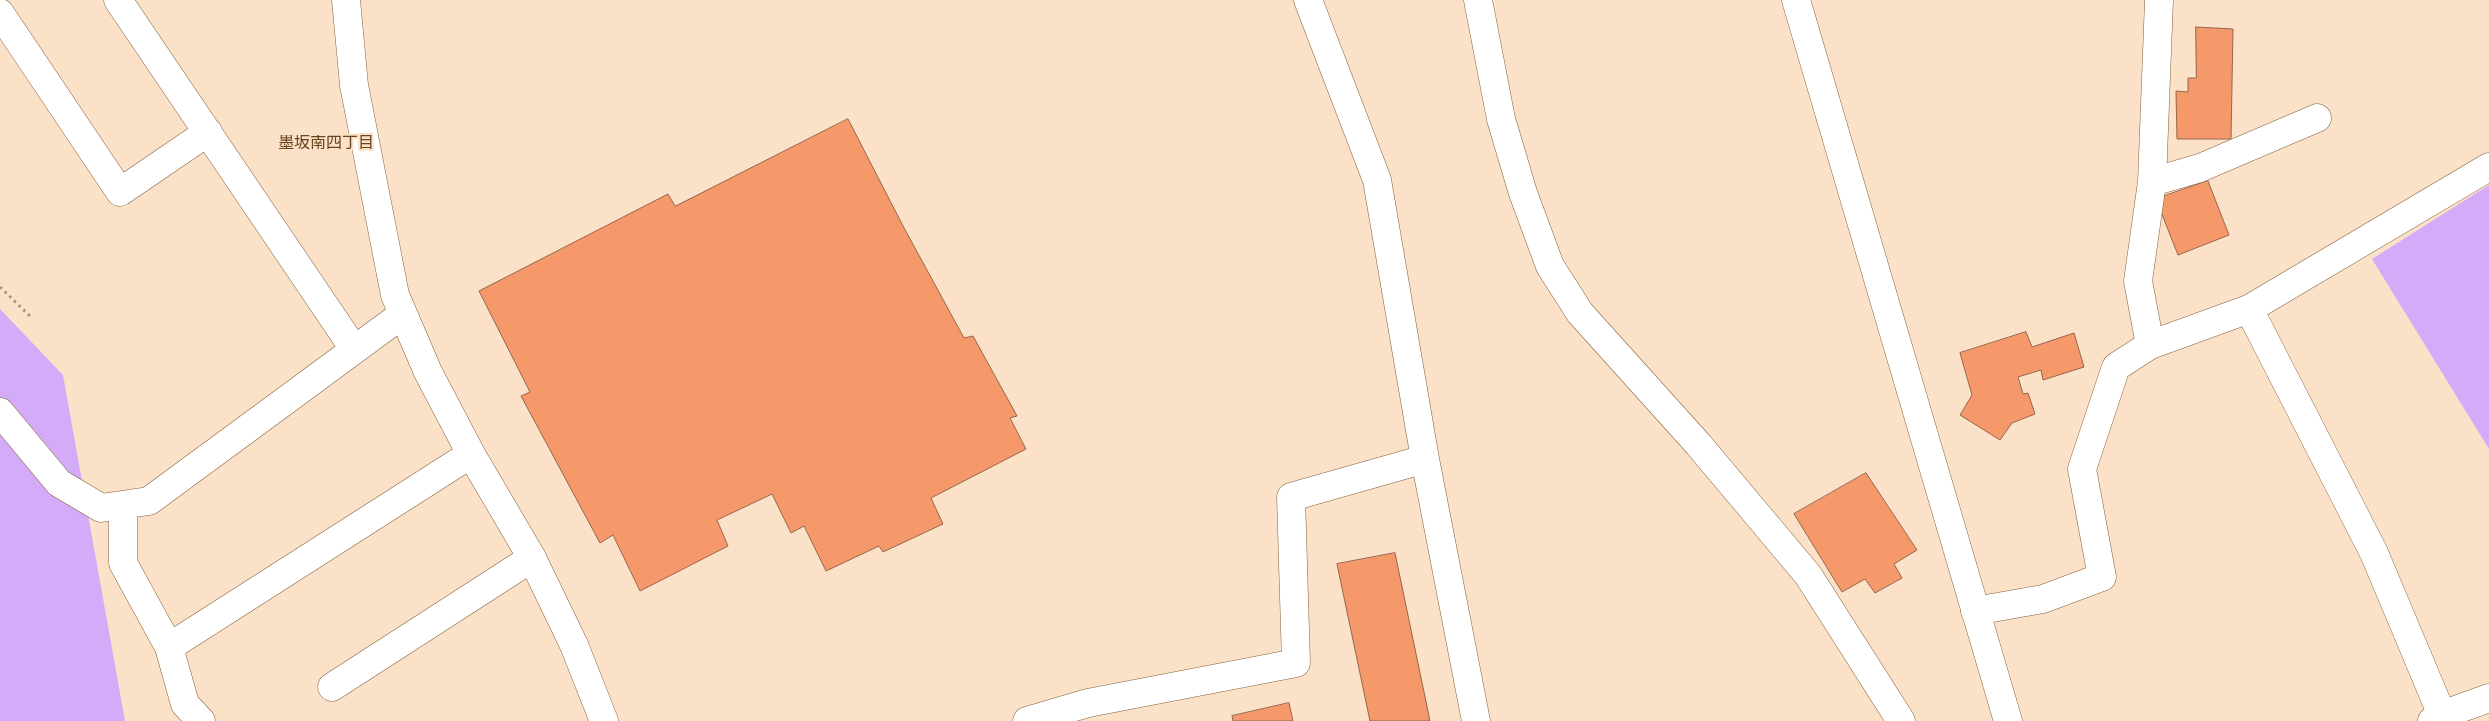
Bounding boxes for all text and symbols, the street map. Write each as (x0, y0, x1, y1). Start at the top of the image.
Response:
district label: 墨坂南四丁目 (278, 134, 374, 154)

